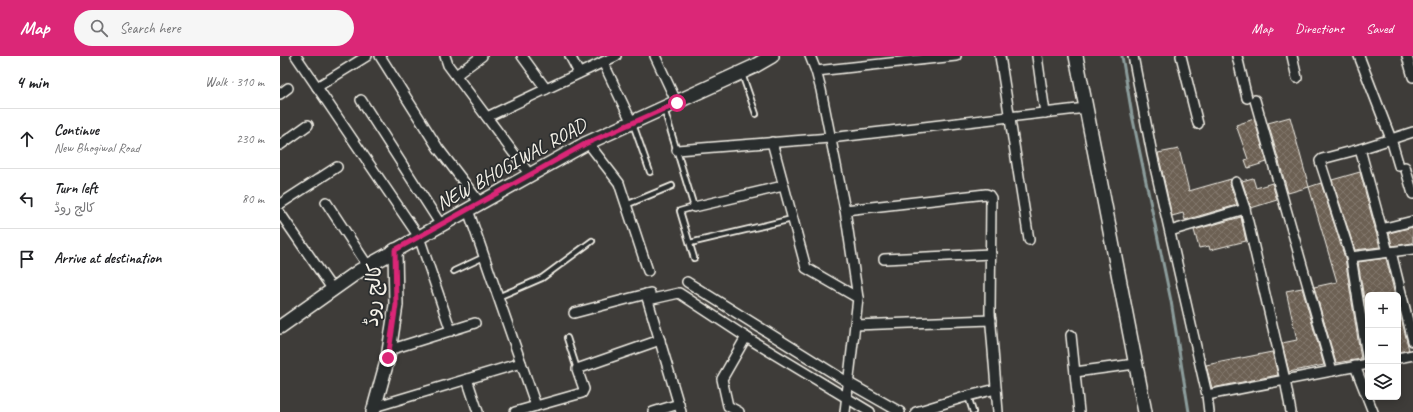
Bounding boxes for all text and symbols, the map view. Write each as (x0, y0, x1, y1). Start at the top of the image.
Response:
search box (74, 10, 354, 46)
text: Map (20, 16, 50, 40)
icon: search (88, 17, 110, 39)
text: Search here (120, 19, 181, 38)
text: Map (1252, 20, 1273, 37)
text: Directions (1295, 20, 1344, 37)
text: Saved (1366, 20, 1393, 37)
text: 4 min (16, 72, 49, 93)
text: Walk · 310 m (205, 74, 264, 90)
route start (668, 94, 686, 112)
street label: NEW BHOGIWAL ROAD (432, 111, 593, 216)
text: Continue (54, 121, 99, 140)
icon: ahead (16, 128, 38, 150)
text: 230 m (236, 131, 264, 147)
text: New Bhogiwal Road (54, 140, 140, 156)
text: Turn left (54, 179, 97, 198)
icon: left (16, 188, 38, 210)
text: 80 m (242, 191, 264, 207)
text: کالج روڈ (54, 200, 95, 216)
icon: arrive (16, 248, 38, 270)
text: Arrive at destination (54, 249, 161, 268)
street label: کالج روڈ (359, 263, 388, 327)
map controls (1365, 292, 1401, 400)
button: + (1365, 292, 1401, 328)
button: − (1365, 328, 1401, 364)
route end (379, 349, 397, 367)
button: layers (1365, 364, 1401, 400)

